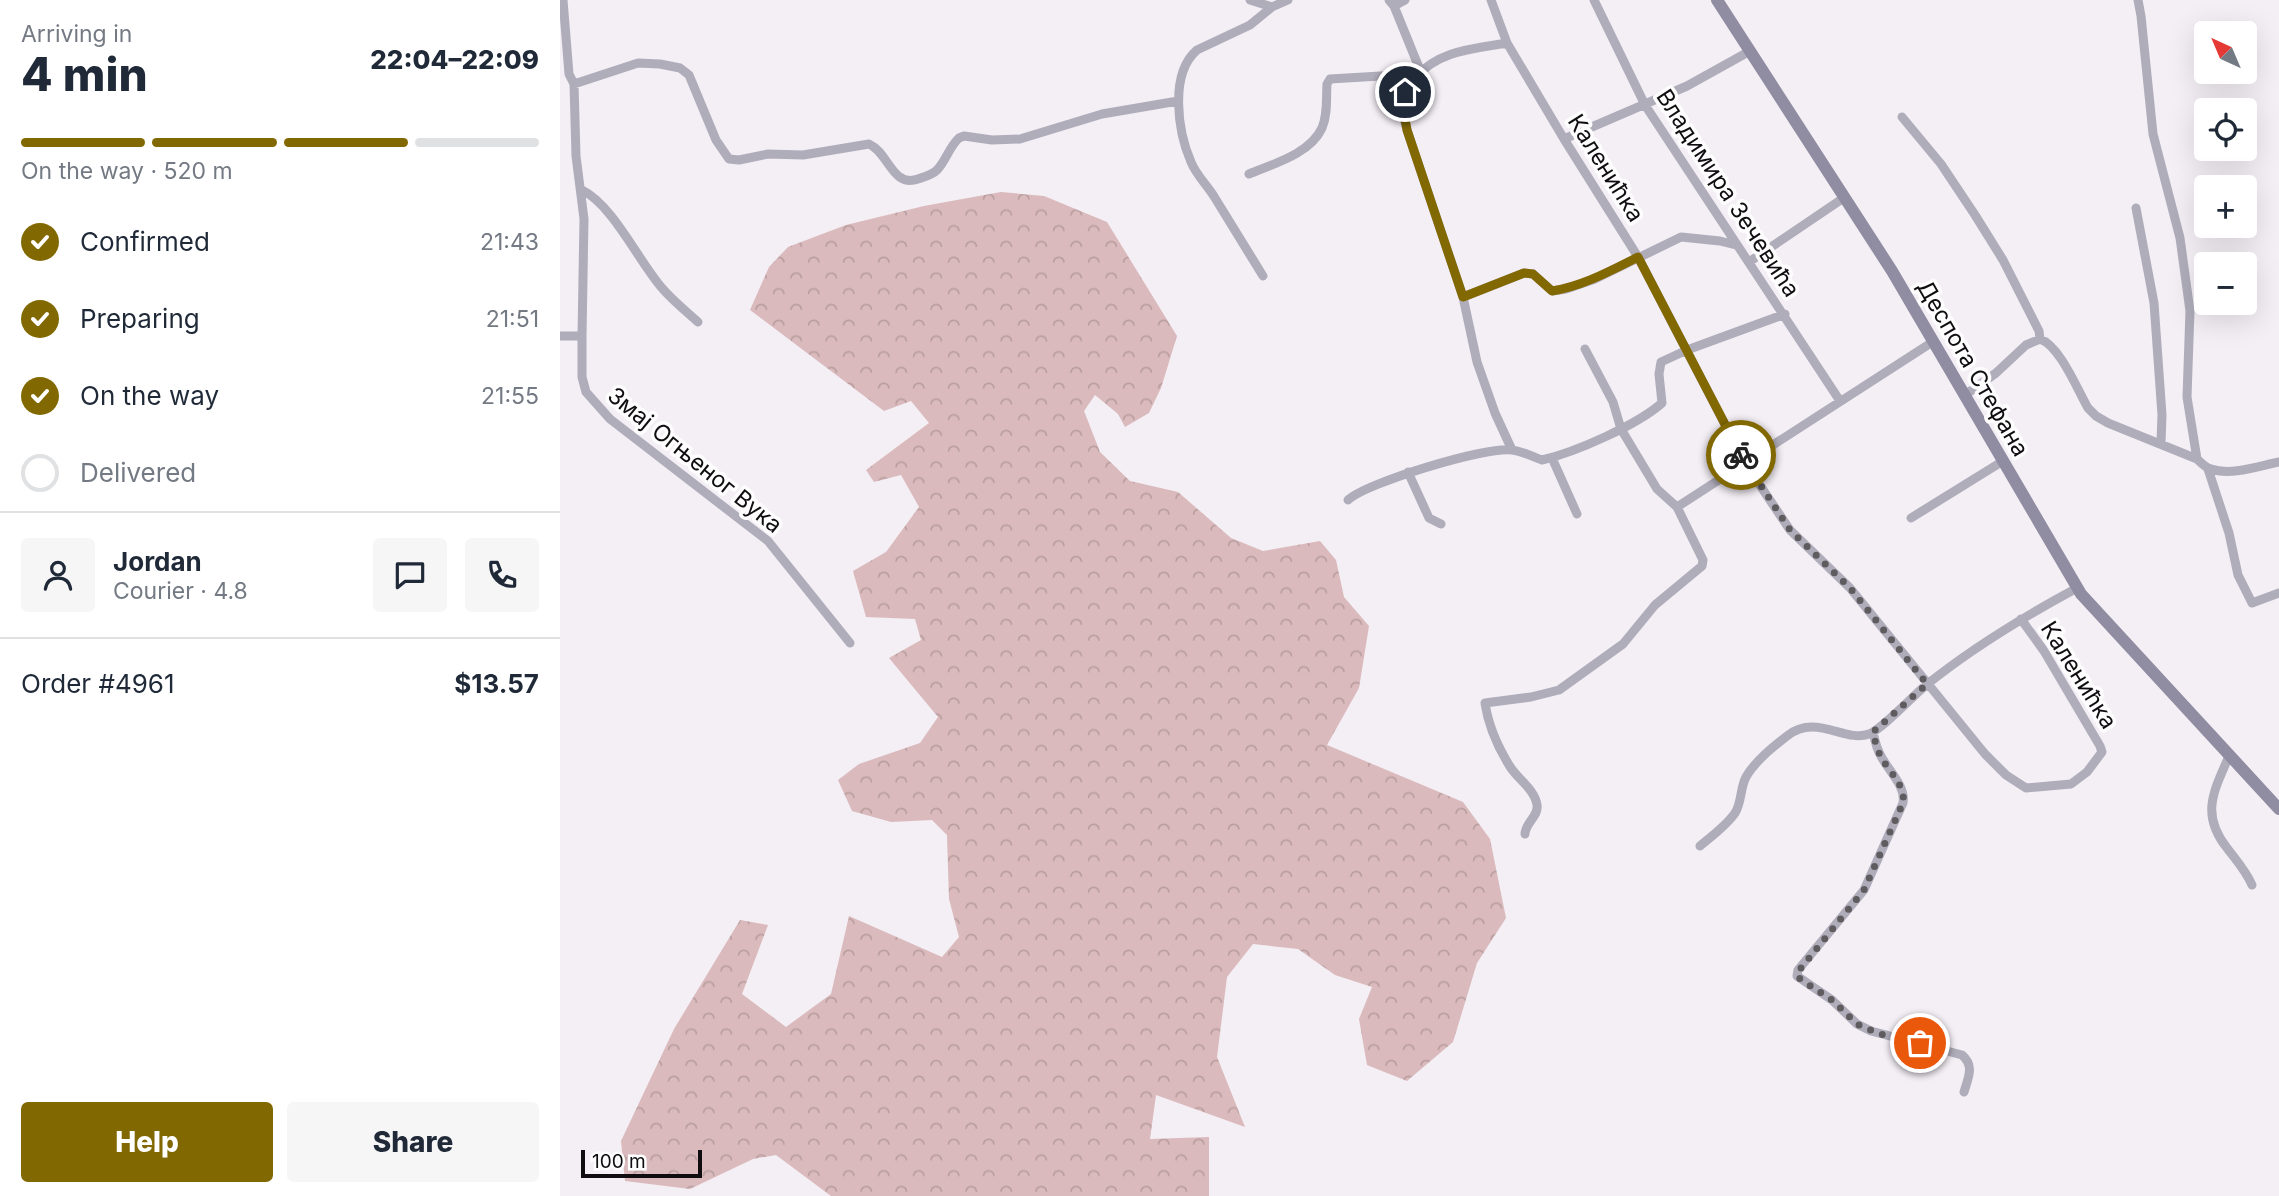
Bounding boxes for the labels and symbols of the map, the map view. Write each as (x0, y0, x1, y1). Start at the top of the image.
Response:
north arrow (2194, 21, 2258, 84)
pin (1375, 62, 1435, 122)
street label: Владимира Зечевића (1650, 84, 1806, 302)
street label: Каленићка (1562, 109, 1650, 227)
street label: Деспота Стефана (1911, 275, 2035, 461)
street label: Змај Огњеног Вука (602, 381, 788, 539)
courier (1706, 420, 1776, 490)
street label: Каленићка (2035, 616, 2123, 734)
pin (1890, 1013, 1950, 1073)
scale bar (581, 1147, 702, 1179)

